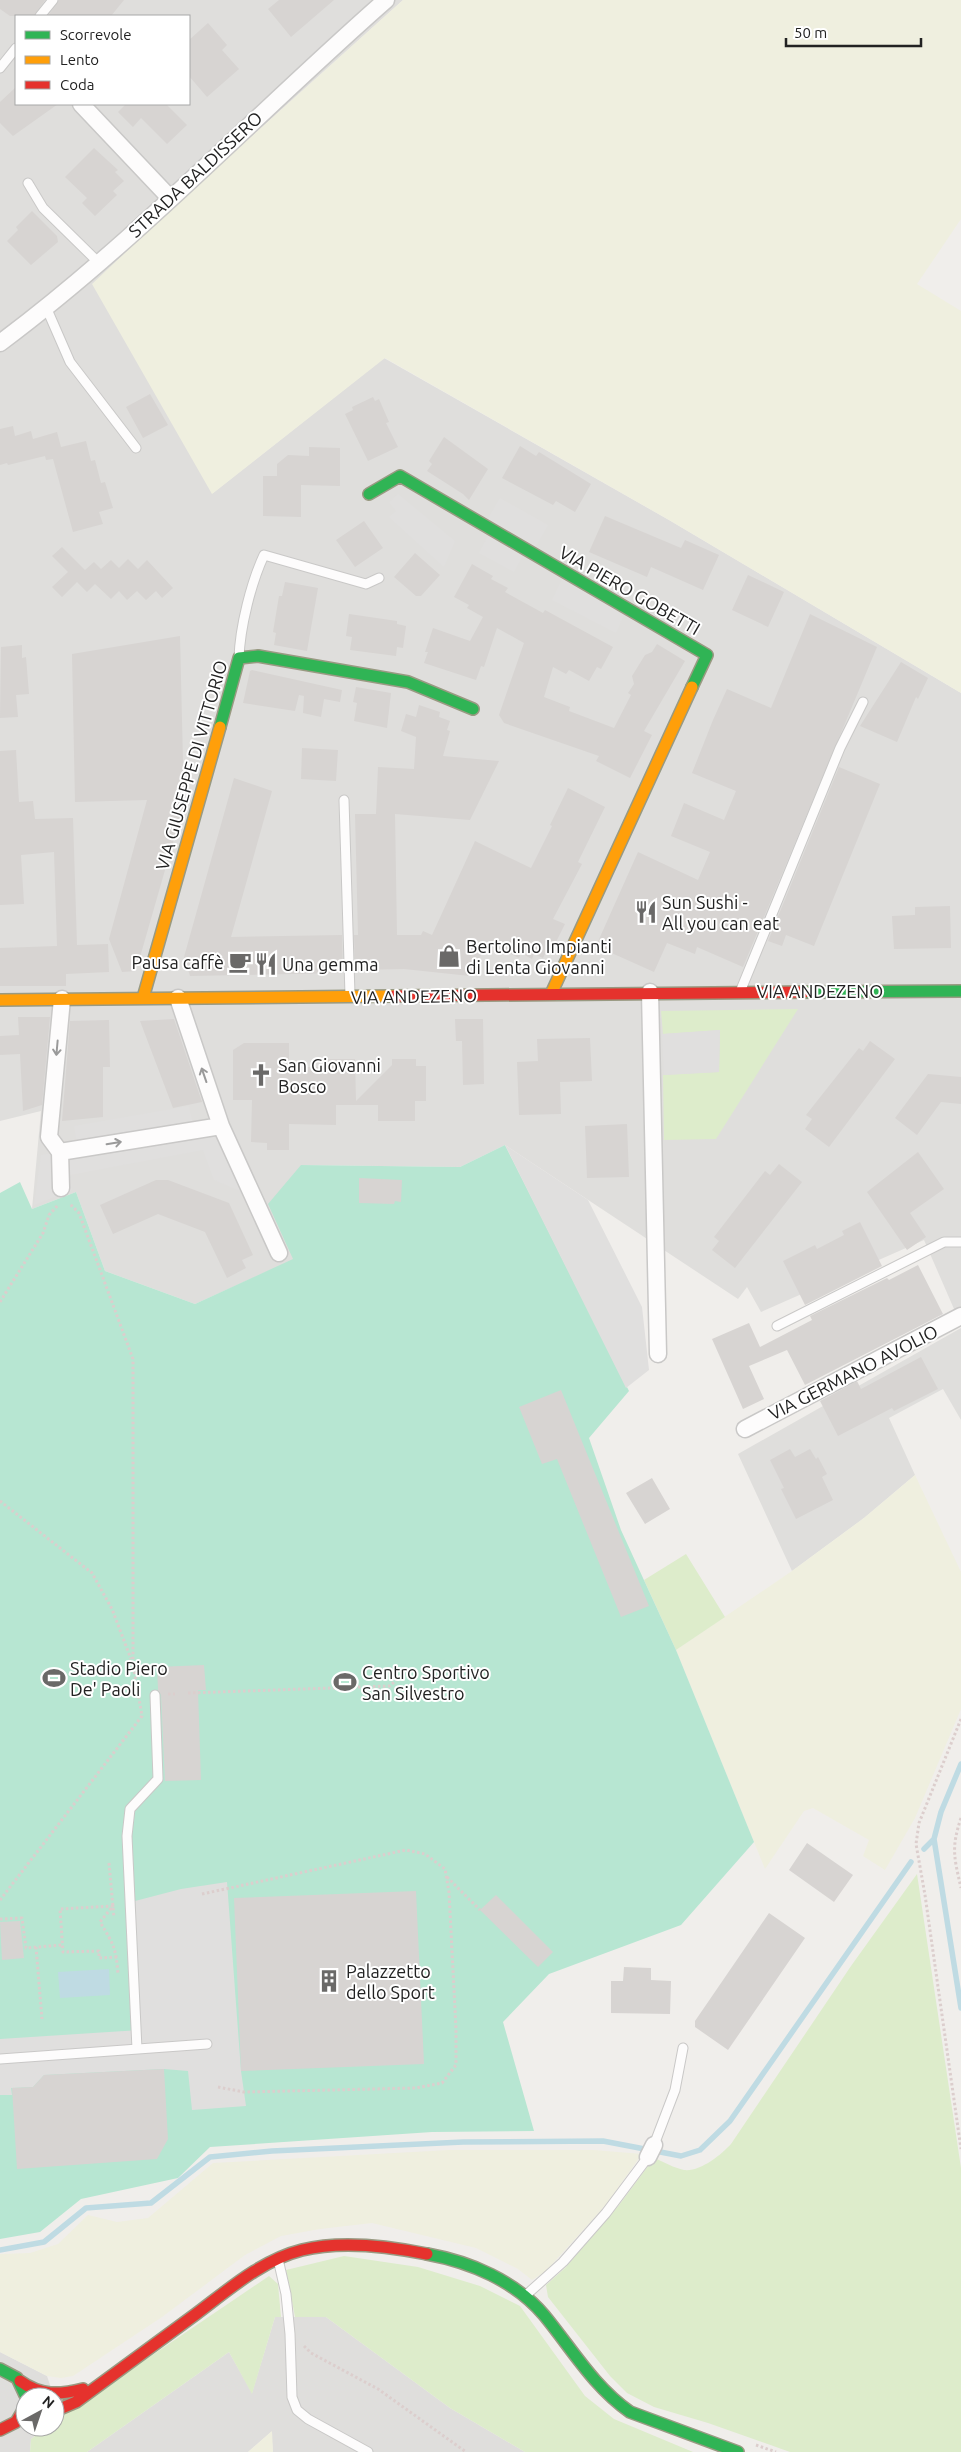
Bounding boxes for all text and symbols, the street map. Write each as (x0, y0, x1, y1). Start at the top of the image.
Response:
legend (15, 15, 190, 105)
scale bar (786, 15, 921, 47)
text: 50 m (794, 24, 827, 41)
text: Scorrevole (60, 26, 131, 43)
text: Lento (60, 51, 99, 68)
text: Coda (60, 76, 94, 93)
street label: STRADA BALDISSERO (124, 107, 266, 241)
street label: VIA PIERO GOBETTI (556, 542, 704, 638)
street label: VIA GIUSEPPE DI VITTORIO (151, 658, 231, 872)
place label: Sun Sushi - All you can eat (662, 892, 779, 933)
restaurant icon: Sun Sushi - All you can eat (633, 899, 659, 925)
place label: Bertolino Impianti di Lenta Giovanni (466, 936, 612, 977)
shop icon: Bertolino Impianti di Lenta Giovanni (436, 943, 462, 969)
cafe icon: Pausa caffè (227, 949, 253, 975)
restaurant icon: Una gemma (253, 951, 279, 977)
place label: Pausa caffè (131, 952, 224, 972)
place label: Una gemma (282, 954, 379, 974)
street label: VIA ANDEZENO (757, 981, 883, 1001)
street label: VIA ANDEZENO (351, 985, 477, 1007)
one-way arrow (52, 1040, 62, 1056)
place label: San Giovanni Bosco (278, 1055, 381, 1096)
church icon: San Giovanni Bosco (248, 1062, 274, 1088)
one-way arrow (199, 1068, 208, 1084)
one-way arrow (105, 1138, 121, 1148)
street label: VIA GERMANO AVOLIO (765, 1321, 941, 1423)
place label: Stadio Piero De' Paoli (70, 1658, 168, 1699)
place label: Centro Sportivo San Silvestro (362, 1662, 490, 1703)
sports icon: Stadio Piero De' Paoli (41, 1665, 67, 1691)
sports icon: Centro Sportivo San Silvestro (332, 1669, 358, 1695)
place label: Palazzetto dello Sport (346, 1961, 435, 2002)
building icon: Palazzetto dello Sport (316, 1968, 342, 1994)
north arrow (15, 2387, 65, 2437)
text: N (39, 2393, 58, 2412)

